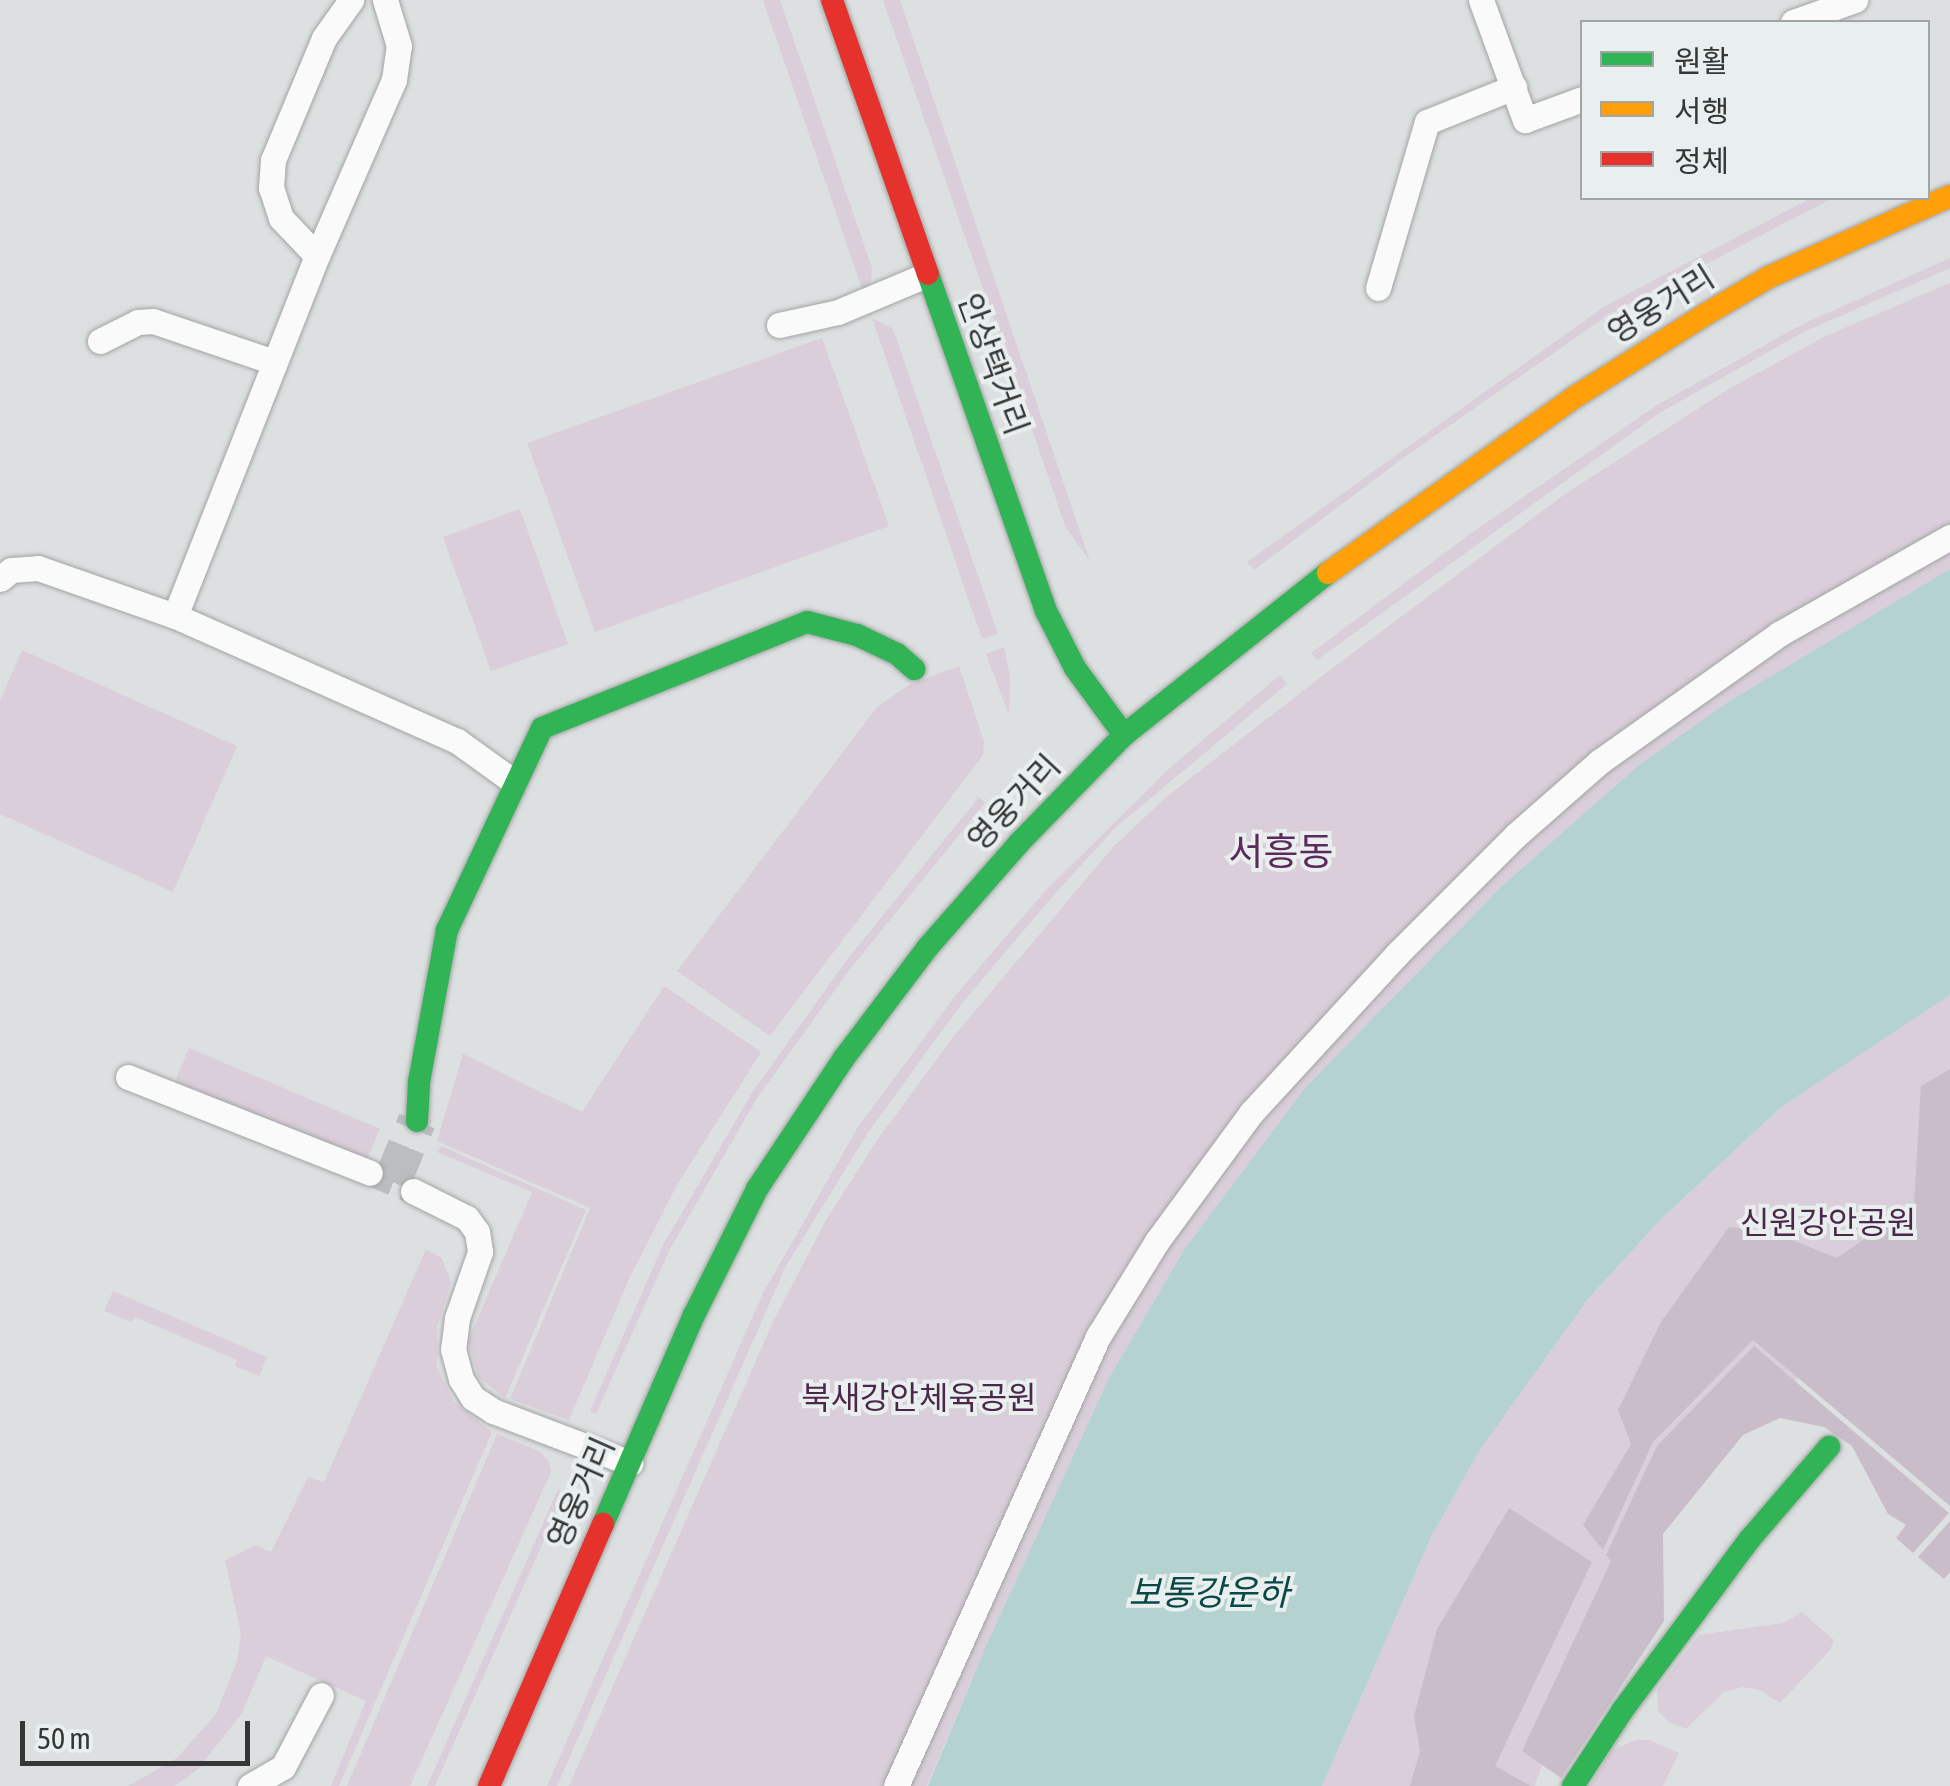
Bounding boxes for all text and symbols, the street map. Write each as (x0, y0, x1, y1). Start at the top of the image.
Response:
legend (1580, 20, 1930, 200)
text: 원활 (1674, 44, 1729, 78)
text: 서행 (1674, 94, 1729, 128)
text: 정체 (1674, 144, 1729, 178)
street label: 영웅거리 (1601, 258, 1721, 352)
street label: 안상택거리 (950, 288, 1036, 440)
street label: 영웅거리 (960, 747, 1068, 859)
district label: 서흥동 (1229, 829, 1333, 875)
park label: 신원강안공원 (1740, 1204, 1916, 1242)
park label: 북새강안체육공원 (801, 1379, 1037, 1417)
street label: 영웅거리 (540, 1431, 622, 1555)
water label: 보통강운하 (1129, 1571, 1289, 1613)
scale bar (25, 1701, 255, 1763)
text: 50 m (37, 1721, 91, 1755)

